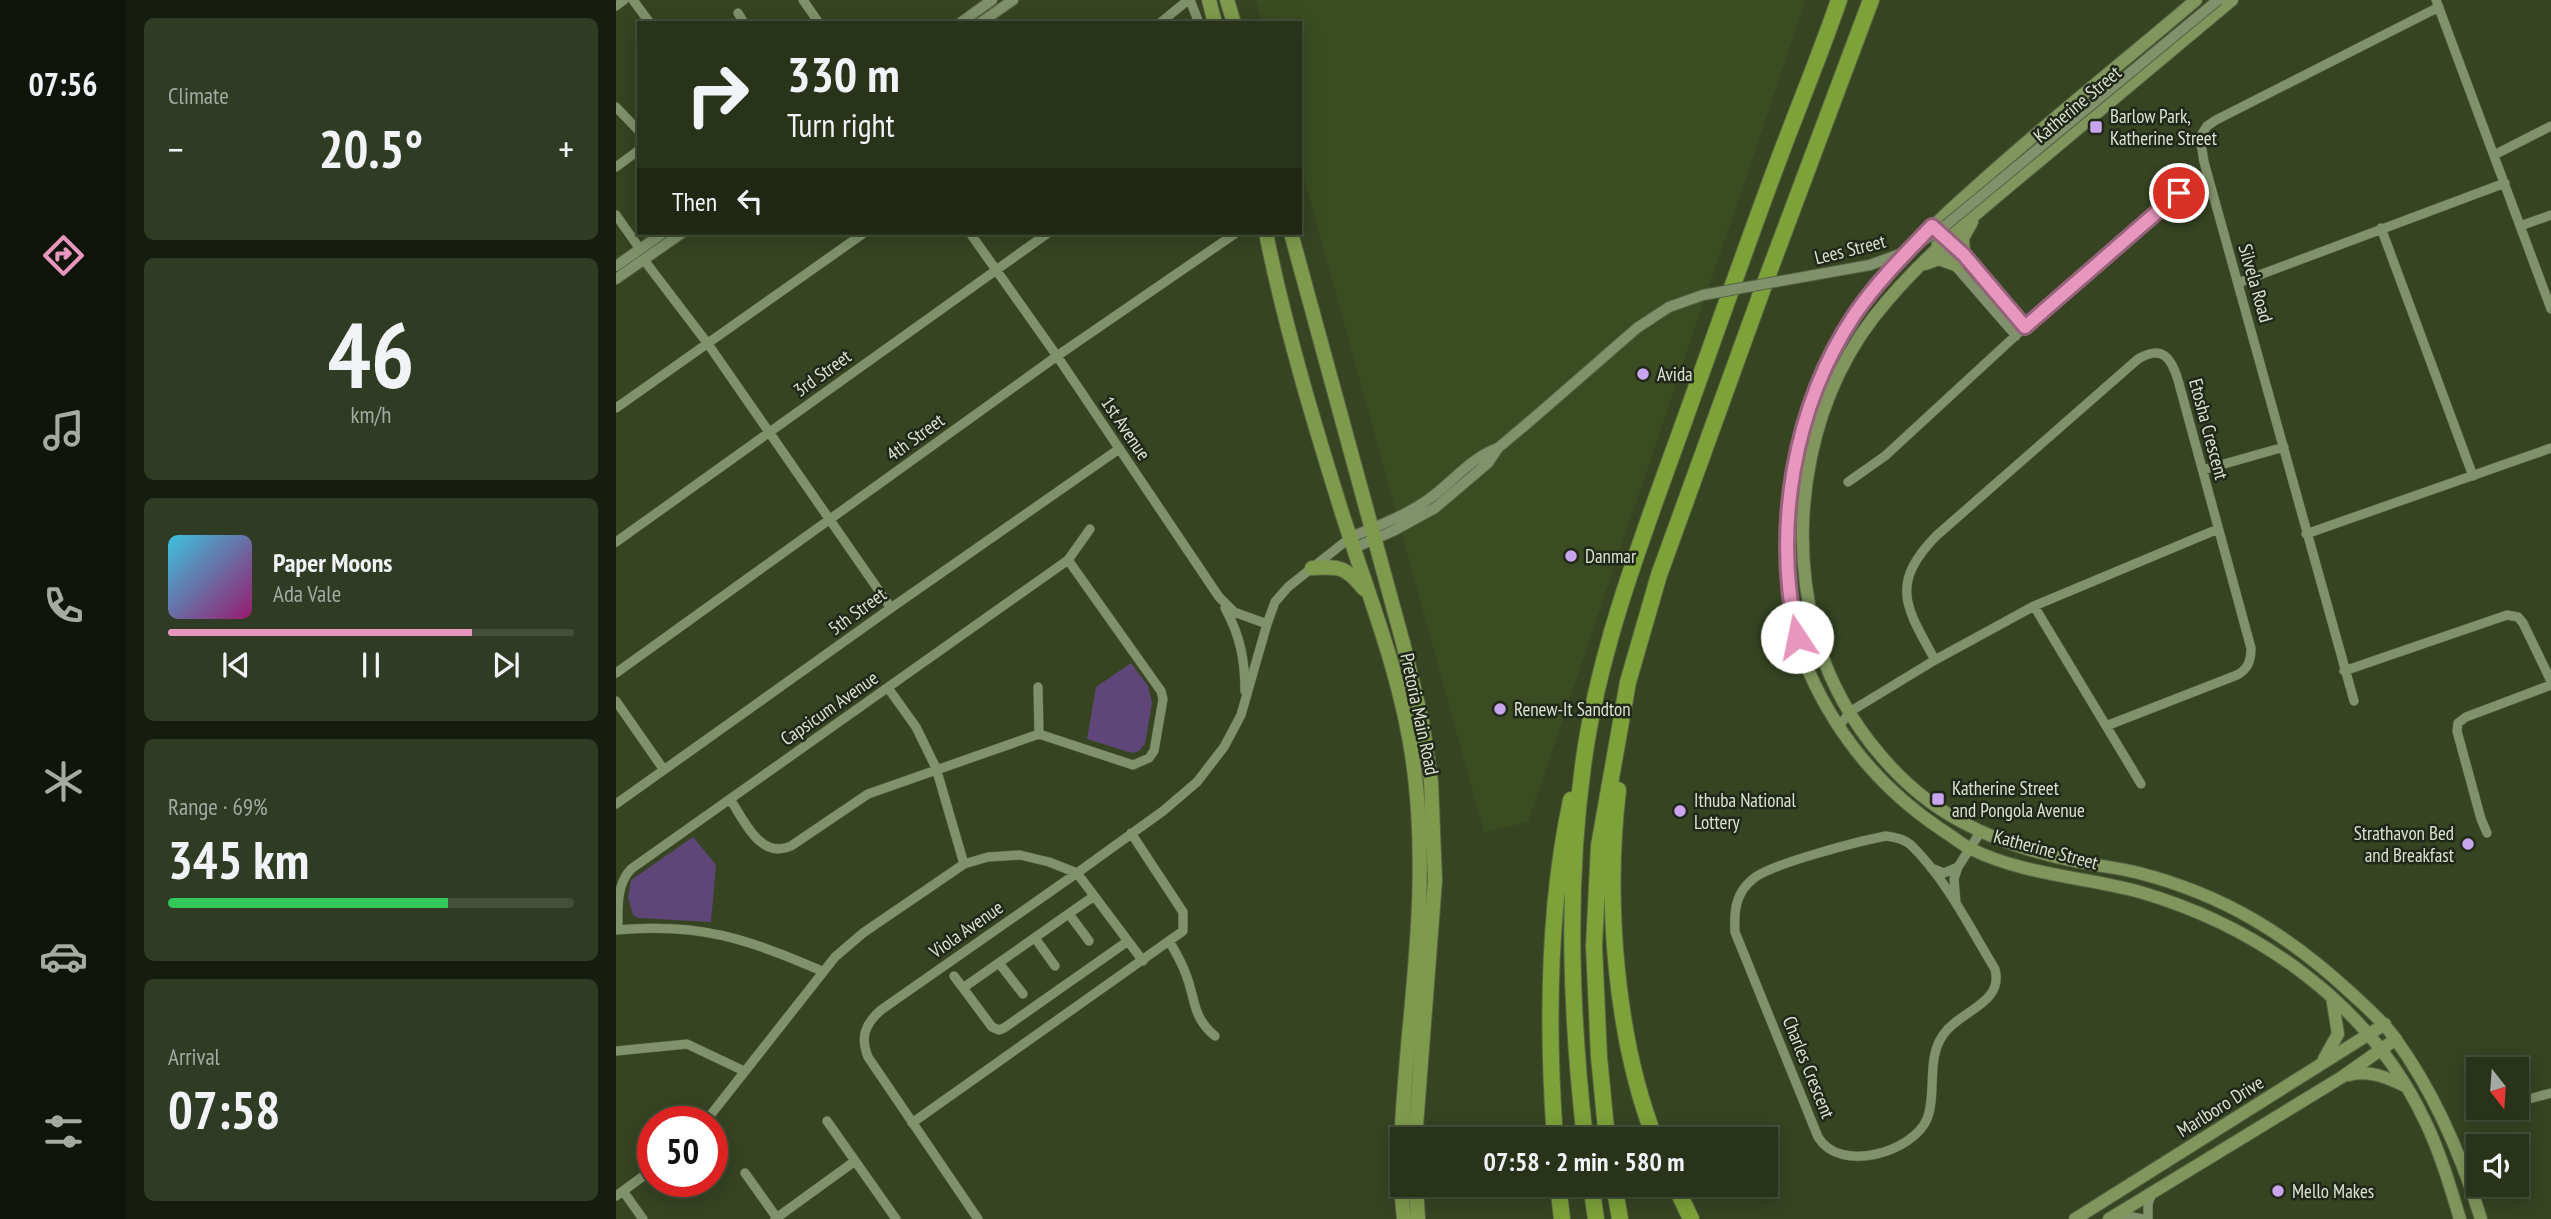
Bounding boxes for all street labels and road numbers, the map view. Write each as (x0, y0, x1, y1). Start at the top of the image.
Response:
street label: Katherine Street (2028, 60, 2126, 148)
street label: Lees Street (1812, 228, 1889, 269)
street label: Silvela Road (2233, 241, 2279, 325)
street label: 3rd Street (789, 344, 856, 402)
street label: Etosha Crescent (2184, 376, 2234, 483)
street label: 1st Avenue (1096, 392, 1156, 465)
street label: 4th Street (881, 408, 949, 466)
street label: 5th Street (823, 582, 891, 640)
street label: Pretoria Main Road (1395, 651, 1445, 777)
street label: Capsicum Avenue (776, 665, 883, 750)
street label: Katherine Street (1991, 824, 2101, 875)
street label: Viola Avenue (924, 895, 1008, 964)
street label: Charles Crescent (1778, 1012, 1841, 1122)
street label: Marlboro Drive (2172, 1070, 2268, 1142)

